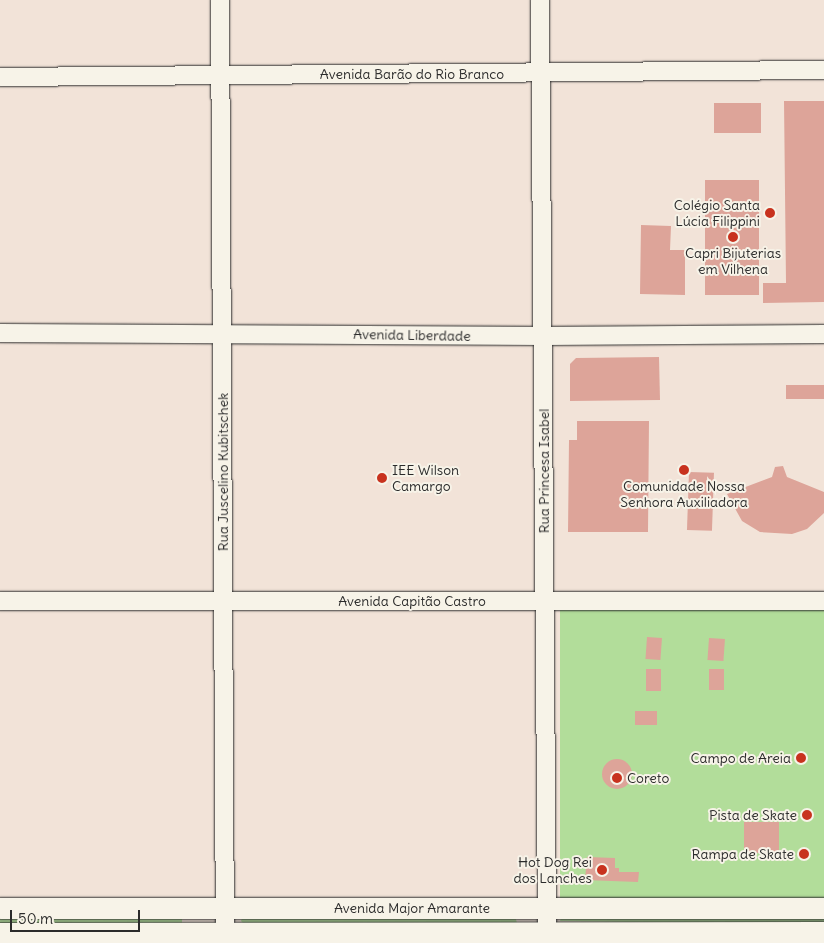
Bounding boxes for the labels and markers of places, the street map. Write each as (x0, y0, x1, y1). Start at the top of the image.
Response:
place label: Colégio Santa Lúcia Filippini (674, 197, 760, 230)
marker: Colégio Santa Lúcia Filippini (764, 207, 776, 219)
marker: Capri Bijuterias em Vilhena (727, 231, 739, 243)
place label: Capri Bijuterias em Vilhena (685, 245, 781, 278)
place label: IEE Wilson Camargo (392, 462, 459, 494)
marker: Comunidade Nossa Senhora Auxiliadora (678, 464, 690, 476)
marker: IEE Wilson Camargo (376, 472, 388, 484)
place label: Comunidade Nossa Senhora Auxiliadora (620, 478, 748, 511)
place label: Campo de Areia (690, 750, 791, 766)
marker: Campo de Areia (795, 752, 807, 764)
place label: Coreto (627, 770, 669, 786)
marker: Coreto (611, 772, 623, 784)
place label: Pista de Skate (709, 807, 797, 823)
marker: Pista de Skate (801, 809, 813, 821)
place label: Rampa de Skate (692, 846, 794, 862)
marker: Rampa de Skate (798, 848, 810, 860)
place label: Hot Dog Rei dos Lanches (513, 854, 592, 886)
marker: Hot Dog Rei dos Lanches (596, 864, 608, 876)

